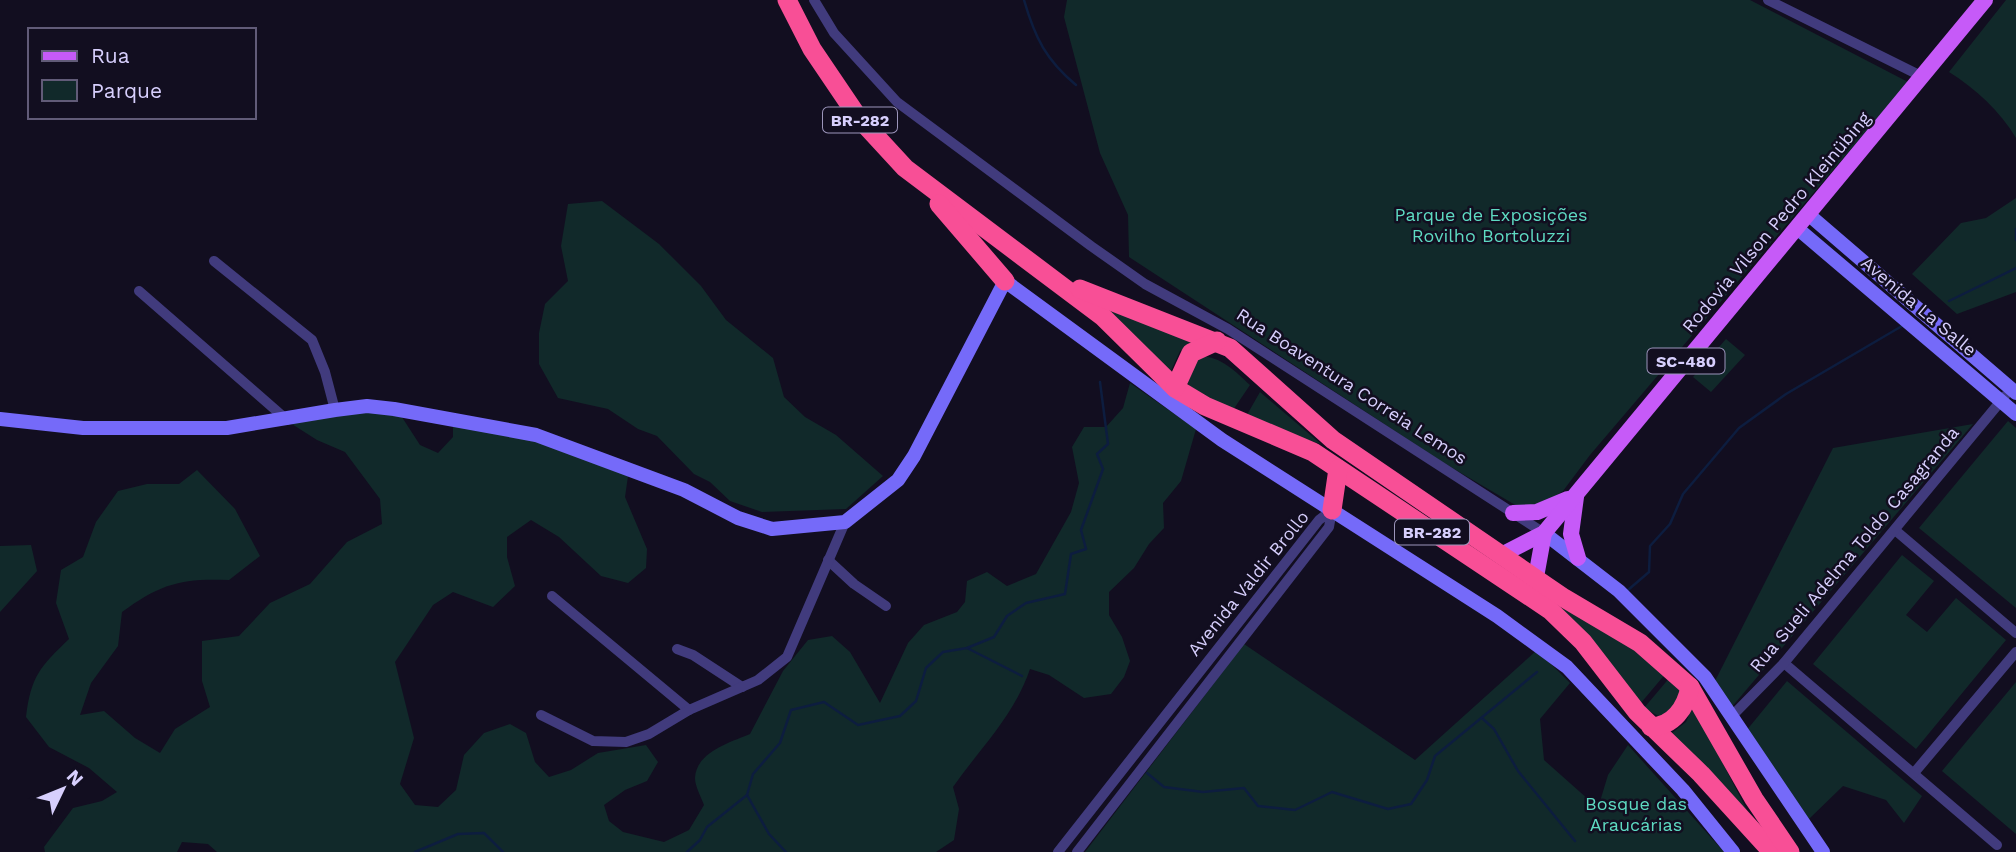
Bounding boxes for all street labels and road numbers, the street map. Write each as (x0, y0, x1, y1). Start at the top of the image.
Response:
street label: Rodovia Vilson Pedro Kleinübing (1677, 107, 1875, 337)
road number: BR-282 (823, 108, 897, 132)
street label: Avenida La Salle (1857, 252, 1981, 360)
street label: Rua Boaventura Correia Lemos (1233, 304, 1471, 468)
road number: SC-480 (1648, 348, 1724, 374)
street label: Rua Sueli Adelma Toldo Casagranda (1745, 422, 1963, 676)
street label: Avenida Valdir Brollo (1183, 506, 1313, 660)
road number: BR-282 (1395, 520, 1469, 544)

